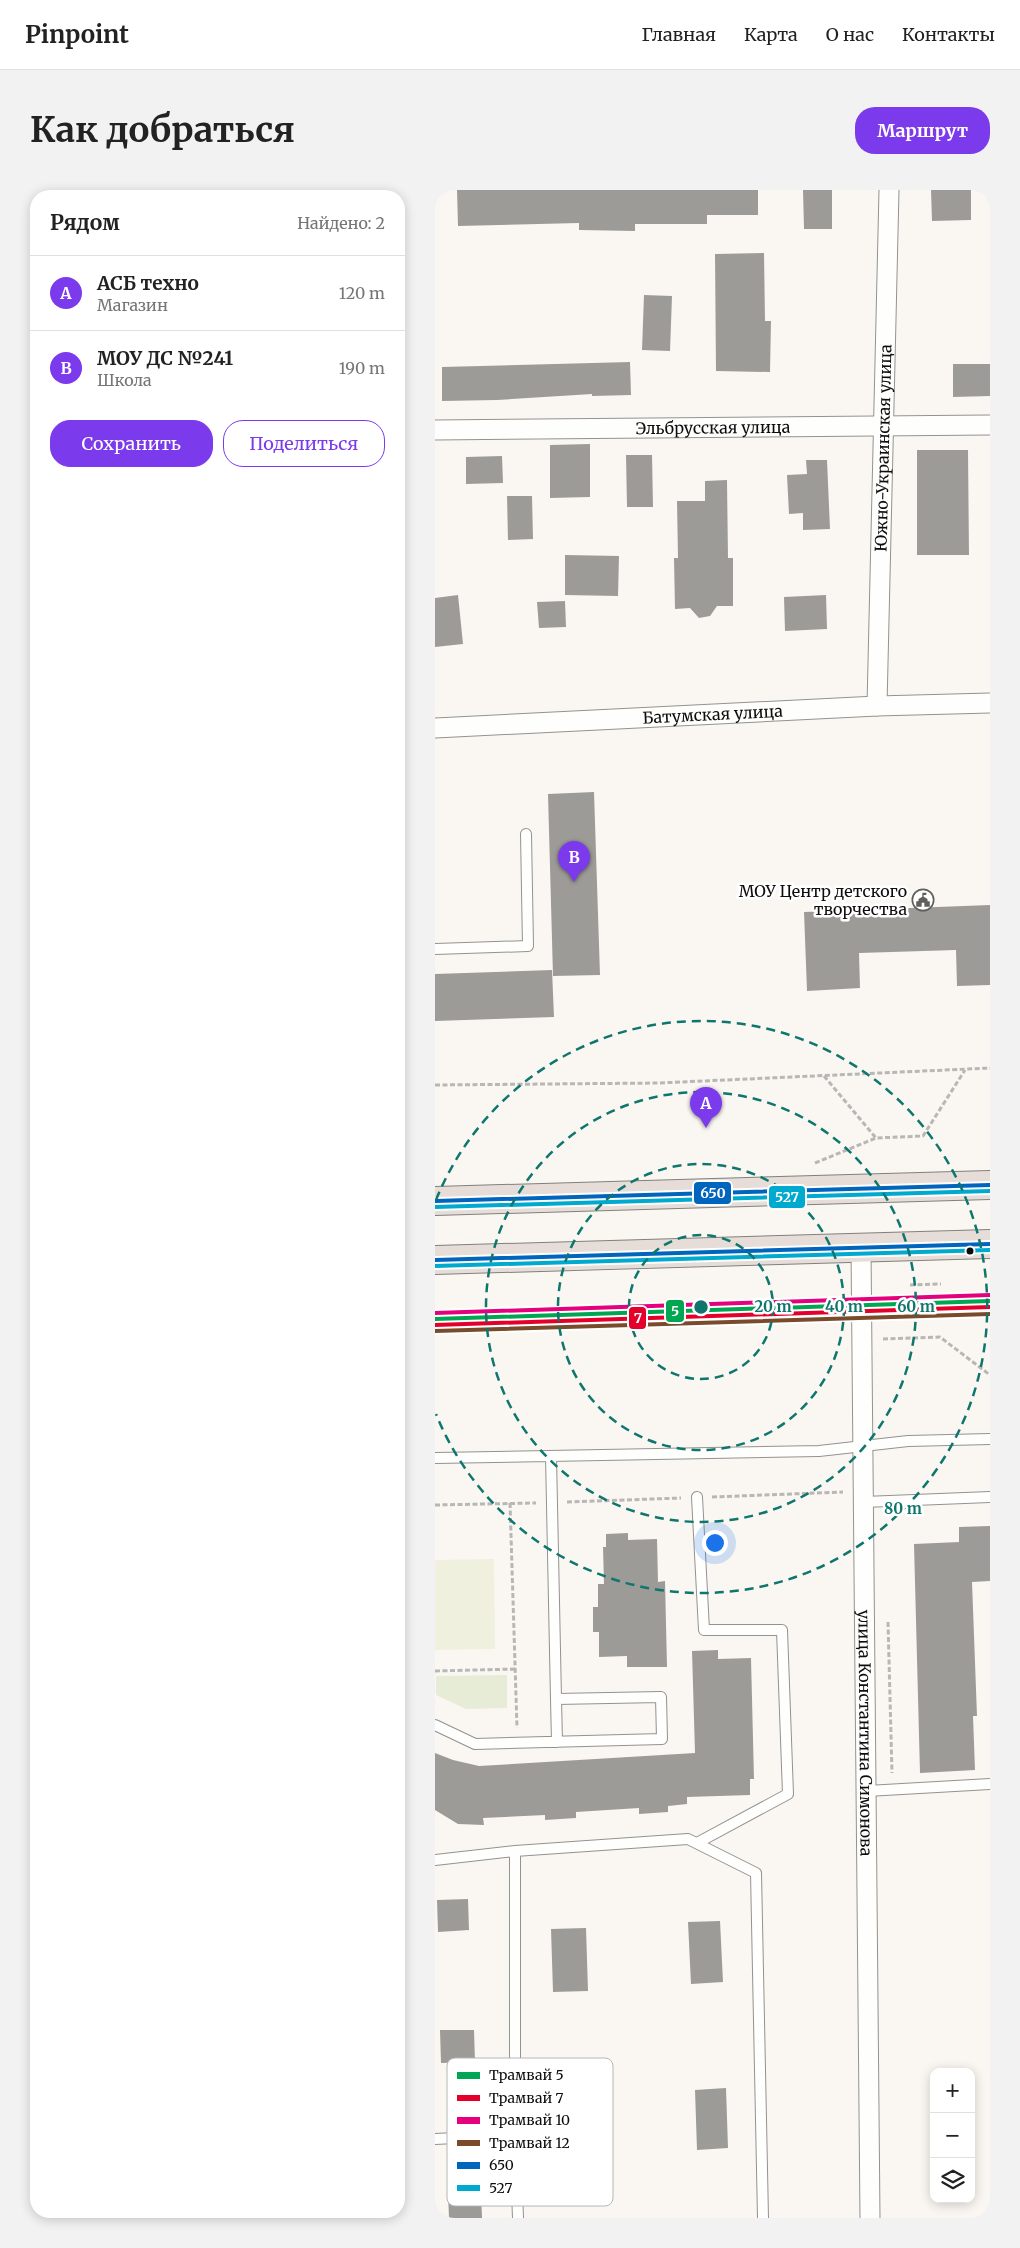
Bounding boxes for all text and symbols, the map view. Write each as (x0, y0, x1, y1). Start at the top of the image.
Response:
text: Pinpoint (25, 19, 129, 50)
text: Главная (641, 23, 716, 46)
text: Карта (744, 23, 798, 46)
text: О нас (826, 23, 874, 46)
text: Контакты (902, 23, 995, 46)
button: Маршрут (855, 107, 990, 154)
text: Как добраться (30, 108, 295, 152)
text: Рядом (50, 209, 120, 236)
text: Найдено: 2 (297, 213, 385, 233)
text: АСБ техно (97, 271, 199, 295)
text: A (60, 283, 72, 303)
text: 120 m (339, 283, 385, 303)
text: Магазин (97, 295, 168, 315)
street label: Южно-Украинская улица (871, 344, 895, 552)
text: МОУ ДС №241 (97, 346, 233, 370)
text: B (60, 358, 72, 378)
text: 190 m (339, 358, 385, 378)
text: Школа (97, 370, 152, 390)
street label: Эльбрусская улица (636, 417, 791, 438)
button: Сохранить (50, 420, 213, 467)
button: Поделиться (223, 420, 385, 467)
street label: Батумская улица (642, 701, 784, 728)
pin: B (558, 841, 590, 882)
place label: МОУ Центр детского творчества (739, 881, 907, 919)
public building icon: МОУ Центр детского творчества (911, 888, 935, 912)
pin: A (690, 1087, 722, 1128)
line badge: 650 (693, 1181, 732, 1205)
text: 650 (700, 1184, 726, 1202)
line badge: 527 (768, 1185, 806, 1209)
text: 527 (775, 1188, 799, 1206)
unlabelled marker (965, 1246, 975, 1256)
text: 20 m (754, 1297, 792, 1316)
text: 40 m (825, 1297, 863, 1316)
text: 60 m (897, 1297, 935, 1316)
centre of rings (692, 1298, 710, 1316)
line badge: 5 (665, 1299, 685, 1323)
text: 5 (671, 1302, 679, 1320)
line badge: 7 (628, 1306, 647, 1330)
text: 7 (634, 1309, 642, 1327)
text: 80 m (884, 1499, 922, 1518)
your location (702, 1530, 728, 1556)
street label: улица Константина Симонова (854, 1609, 877, 1857)
legend (447, 2058, 613, 2206)
text: Трамвай 5 (489, 2066, 564, 2084)
map controls (930, 2068, 975, 2203)
button: + (930, 2068, 975, 2113)
text: Трамвай 7 (489, 2089, 563, 2107)
text: Трамвай 10 (489, 2111, 570, 2129)
button: − (930, 2113, 975, 2158)
text: Трамвай 12 (489, 2134, 570, 2152)
text: 650 (489, 2156, 514, 2174)
button: layers (930, 2158, 975, 2203)
text: 527 (489, 2179, 512, 2197)

